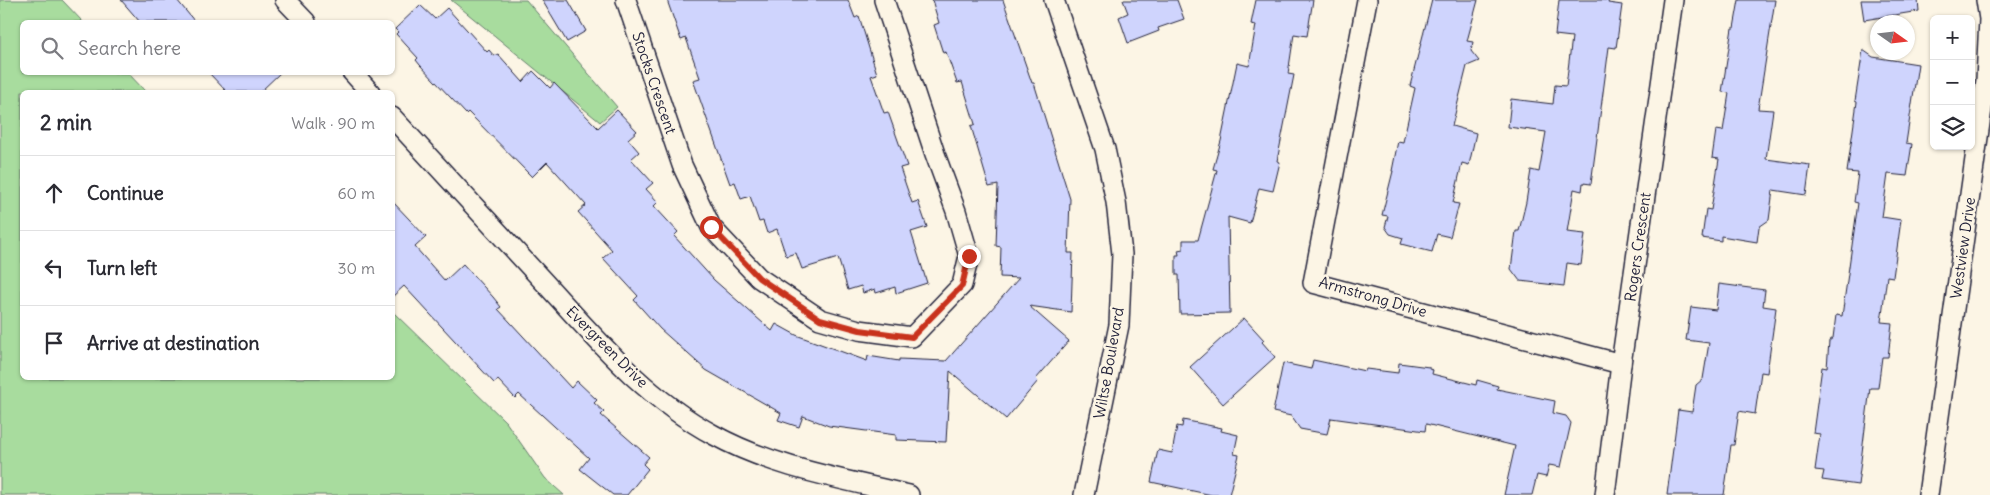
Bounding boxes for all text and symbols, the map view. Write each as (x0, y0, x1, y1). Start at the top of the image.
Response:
north arrow (1870, 15, 1915, 60)
map controls (1930, 15, 1975, 150)
button: + (1930, 15, 1975, 60)
search box (20, 20, 395, 75)
street label: Stocks Crescent (628, 29, 681, 136)
icon: search (38, 34, 66, 62)
text: Search here (78, 36, 181, 60)
button: − (1930, 60, 1975, 105)
button: layers (1930, 105, 1975, 150)
text: 2 min (40, 109, 92, 136)
text: Walk · 90 m (291, 113, 375, 133)
icon: ahead (40, 179, 68, 207)
text: Continue (87, 181, 164, 205)
text: 60 m (337, 183, 375, 203)
street label: Rogers Crescent (1620, 191, 1655, 303)
street label: Westview Drive (1946, 196, 1979, 300)
route start (700, 216, 723, 239)
route end (958, 245, 981, 268)
icon: left (40, 254, 68, 282)
text: Turn left (87, 256, 157, 280)
text: 30 m (338, 258, 375, 278)
street label: Armstrong Drive (1317, 272, 1429, 321)
street label: Evergreen Drive (562, 302, 652, 392)
street label: Wiltse Boulevard (1089, 306, 1128, 420)
icon: arrive (40, 329, 68, 357)
text: Arrive at destination (87, 331, 260, 355)

